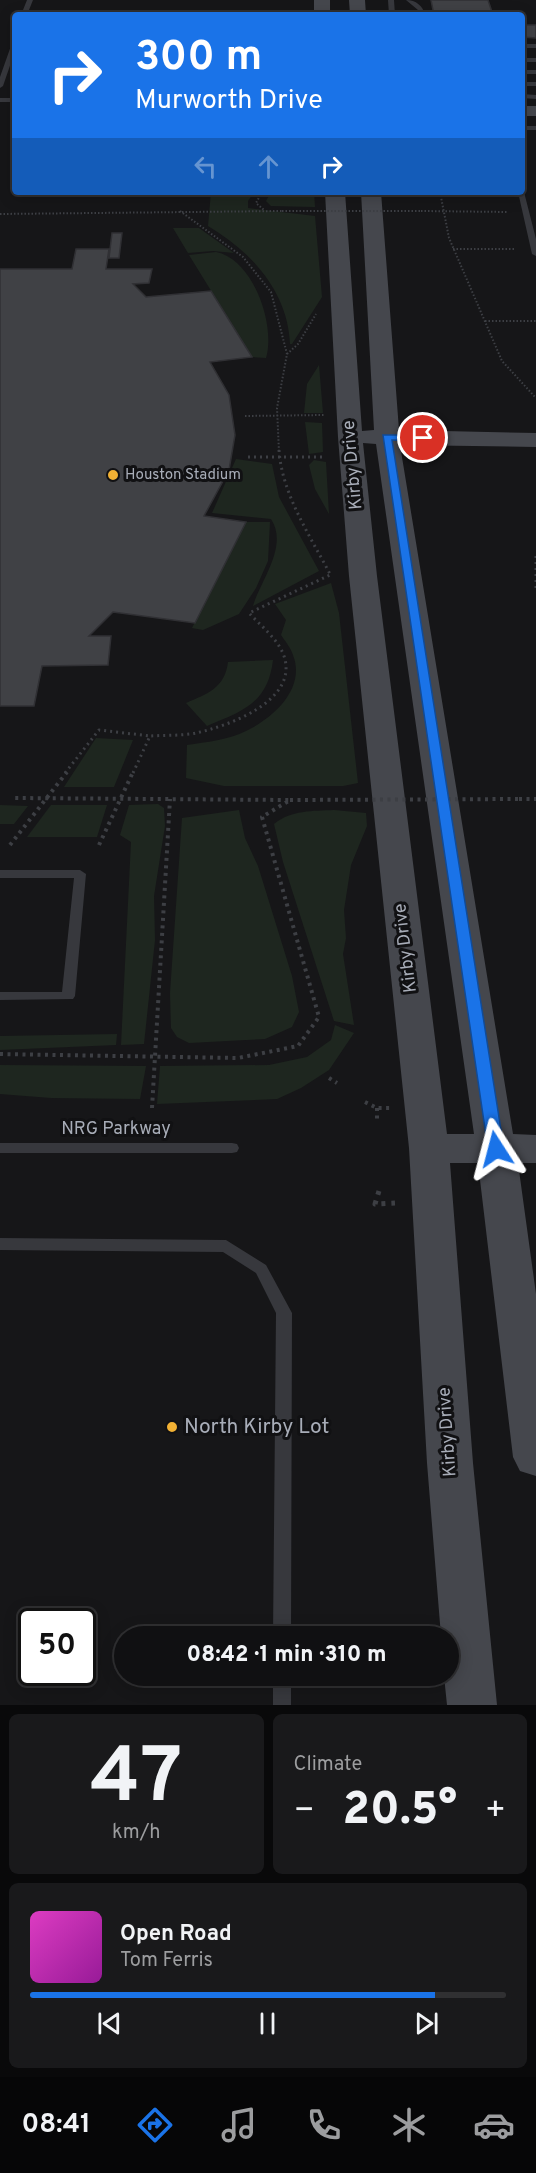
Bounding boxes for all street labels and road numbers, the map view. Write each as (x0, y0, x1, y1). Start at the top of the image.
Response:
street label: Kirby Drive (338, 419, 368, 511)
street label: Kirby Drive (389, 902, 423, 994)
street label: NRG Parkway (61, 1118, 171, 1141)
street label: Kirby Drive (433, 1386, 463, 1478)

